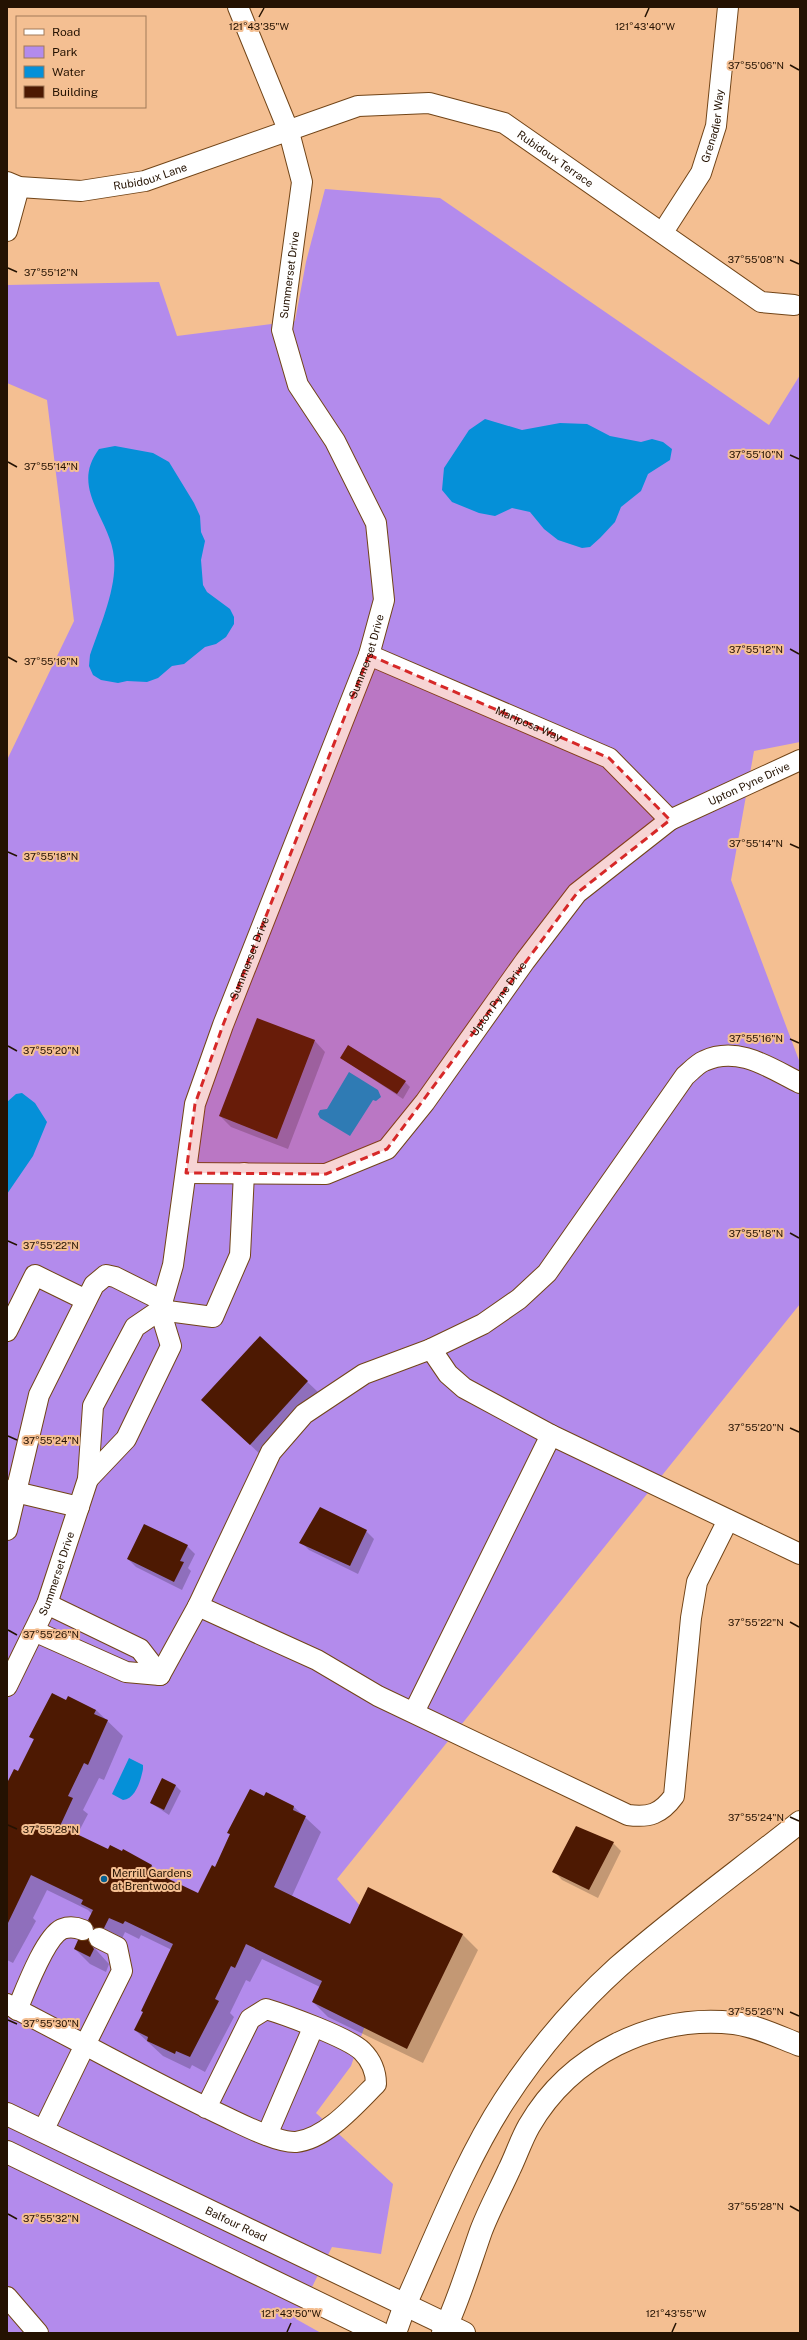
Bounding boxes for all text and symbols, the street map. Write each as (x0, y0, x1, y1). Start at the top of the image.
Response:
legend (16, 16, 146, 108)
text: 121°43'35"W (229, 20, 290, 32)
text: 121°43'40"W (615, 20, 675, 32)
text: Road (52, 25, 80, 39)
text: Park (52, 45, 78, 59)
text: 37°55'06"N (728, 59, 784, 71)
text: Water (52, 65, 86, 79)
text: Building (52, 85, 98, 99)
street label: Grenadier Way (699, 88, 726, 164)
street label: Rubidoux Terrace (515, 128, 596, 189)
street label: Rubidoux Lane (113, 161, 189, 192)
street label: Summerset Drive (278, 231, 301, 320)
text: 37°55'08"N (728, 253, 784, 265)
text: 37°55'12"N (24, 266, 78, 278)
text: 37°55'10"N (729, 448, 783, 460)
text: 37°55'14"N (24, 460, 78, 472)
street label: Summerset Drive (346, 613, 386, 700)
text: 37°55'12"N (729, 643, 783, 655)
text: 37°55'16"N (24, 655, 78, 667)
street label: Mariposa Way (494, 704, 564, 743)
street label: Upton Pyne Drive (706, 760, 791, 807)
text: 37°55'14"N (729, 837, 783, 849)
text: 37°55'18"N (24, 850, 78, 862)
street label: Summerset Drive (228, 915, 271, 1002)
street label: Upton Pyne Drive (468, 959, 529, 1038)
text: 37°55'16"N (729, 1032, 783, 1044)
text: 37°55'20"N (23, 1044, 79, 1056)
text: 37°55'18"N (729, 1227, 783, 1239)
text: 37°55'22"N (23, 1239, 79, 1251)
text: 37°55'20"N (728, 1421, 784, 1433)
text: 37°55'24"N (23, 1434, 79, 1446)
street label: Summerset Drive (36, 1530, 76, 1618)
text: 37°55'22"N (728, 1616, 784, 1628)
text: 37°55'26"N (23, 1628, 79, 1640)
text: 37°55'24"N (728, 1811, 784, 1823)
text: 37°55'28"N (23, 1823, 79, 1835)
place label: Merrill Gardens at Brentwood (112, 1867, 192, 1892)
marker: Merrill Gardens at Brentwood (99, 1874, 109, 1884)
text: 37°55'26"N (728, 2005, 784, 2017)
text: 37°55'30"N (23, 2017, 79, 2029)
text: 37°55'28"N (728, 2200, 784, 2212)
street label: Balfour Road (203, 2204, 269, 2244)
text: 37°55'32"N (23, 2212, 79, 2224)
text: 121°43'50"W (261, 2307, 322, 2319)
text: 121°43'55"W (646, 2307, 707, 2319)

